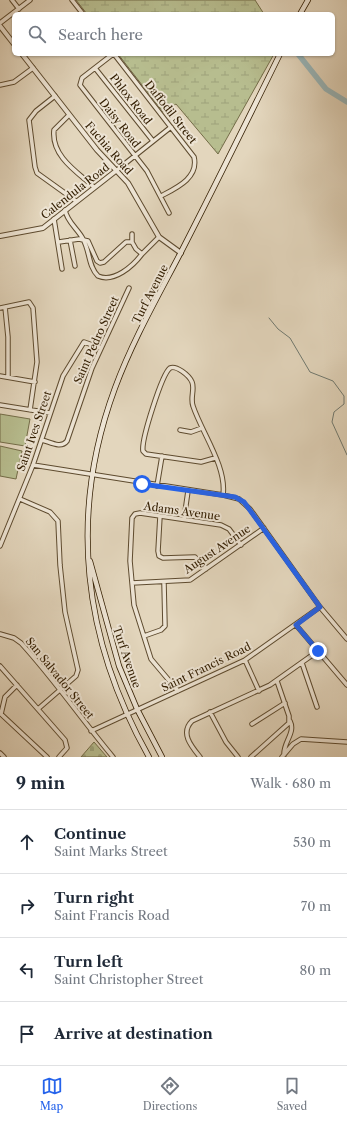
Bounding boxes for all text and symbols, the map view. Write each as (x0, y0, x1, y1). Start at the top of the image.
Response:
search box (12, 12, 335, 56)
icon: search (26, 23, 48, 45)
text: Search here (58, 25, 143, 44)
street label: Phlox Road (107, 71, 155, 127)
street label: Daffodil Street (142, 78, 200, 146)
street label: Daisy Road (96, 96, 144, 151)
street label: Fuchia Road (82, 119, 136, 178)
street label: Calendula Road (38, 160, 112, 222)
street label: Turf Avenue (129, 262, 171, 326)
street label: Saint Pedro Street (70, 294, 122, 386)
street label: Saint Ives Street (14, 389, 54, 473)
route start (133, 475, 151, 493)
street label: Adams Avenue (142, 499, 221, 523)
street label: August Avenue (180, 522, 253, 577)
street label: Turf Avenue (110, 624, 144, 690)
street label: San Salvador Street (23, 634, 97, 722)
street label: Saint Francis Road (159, 639, 253, 695)
route end (309, 642, 327, 660)
text: 9 min (16, 773, 65, 793)
text: Walk · 680 m (250, 775, 331, 791)
text: Continue (54, 824, 126, 843)
icon: ahead (16, 831, 38, 853)
text: 530 m (293, 834, 331, 850)
text: Saint Marks Street (54, 843, 168, 859)
text: Turn right (54, 888, 134, 907)
icon: right (16, 895, 38, 917)
text: 70 m (301, 898, 331, 914)
text: Saint Francis Road (54, 907, 170, 923)
text: Turn left (54, 952, 123, 971)
icon: left (16, 959, 38, 981)
text: 80 m (299, 962, 331, 978)
text: Saint Christopher Street (54, 971, 203, 987)
icon: arrive (16, 1023, 38, 1045)
text: Arrive at destination (54, 1024, 213, 1043)
tab: Map (40, 1075, 63, 1113)
tab: Directions (143, 1075, 197, 1113)
tab: Saved (277, 1075, 307, 1113)

